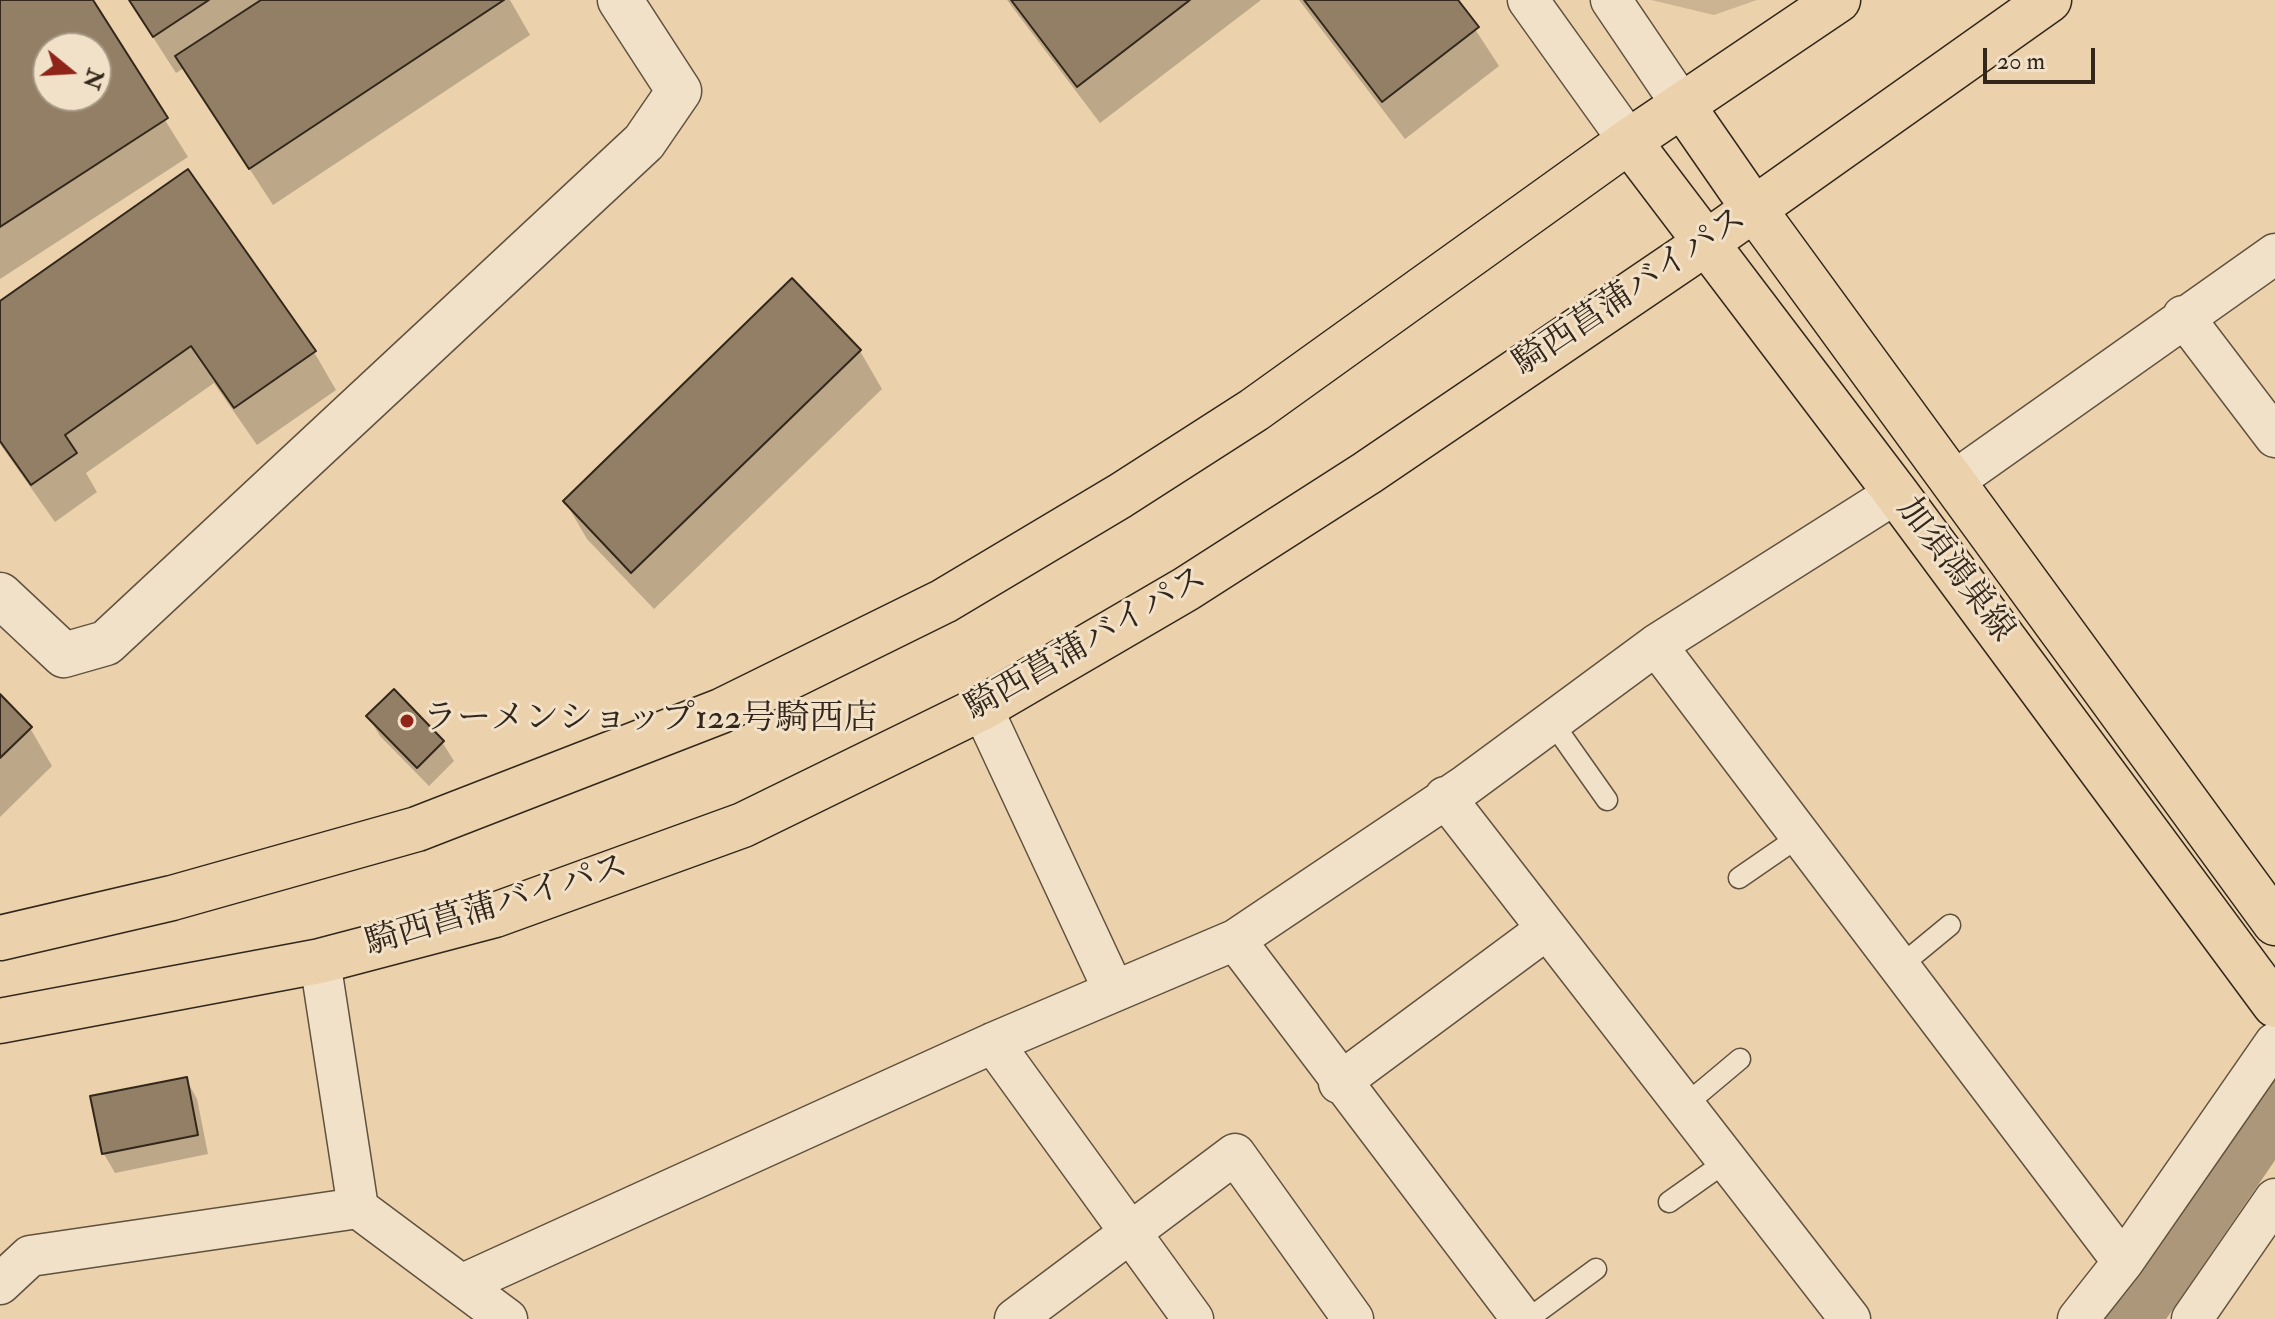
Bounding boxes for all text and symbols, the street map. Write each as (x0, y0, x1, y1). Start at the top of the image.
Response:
north arrow (32, 32, 112, 112)
scale bar (1987, 32, 2099, 82)
text: 20 m (1997, 46, 2045, 77)
text: N (77, 65, 109, 92)
street label: 騎西菖蒲バイパス (1507, 200, 1755, 386)
street label: 加須鴻巣線 (1887, 491, 2021, 651)
street label: 騎西菖蒲バイパス (959, 559, 1215, 731)
place label: ラーメンショップ122号騎西店 (423, 701, 878, 741)
marker: ラーメンショップ122号騎西店 (398, 712, 416, 730)
street label: 騎西菖蒲バイパス (361, 848, 633, 966)

